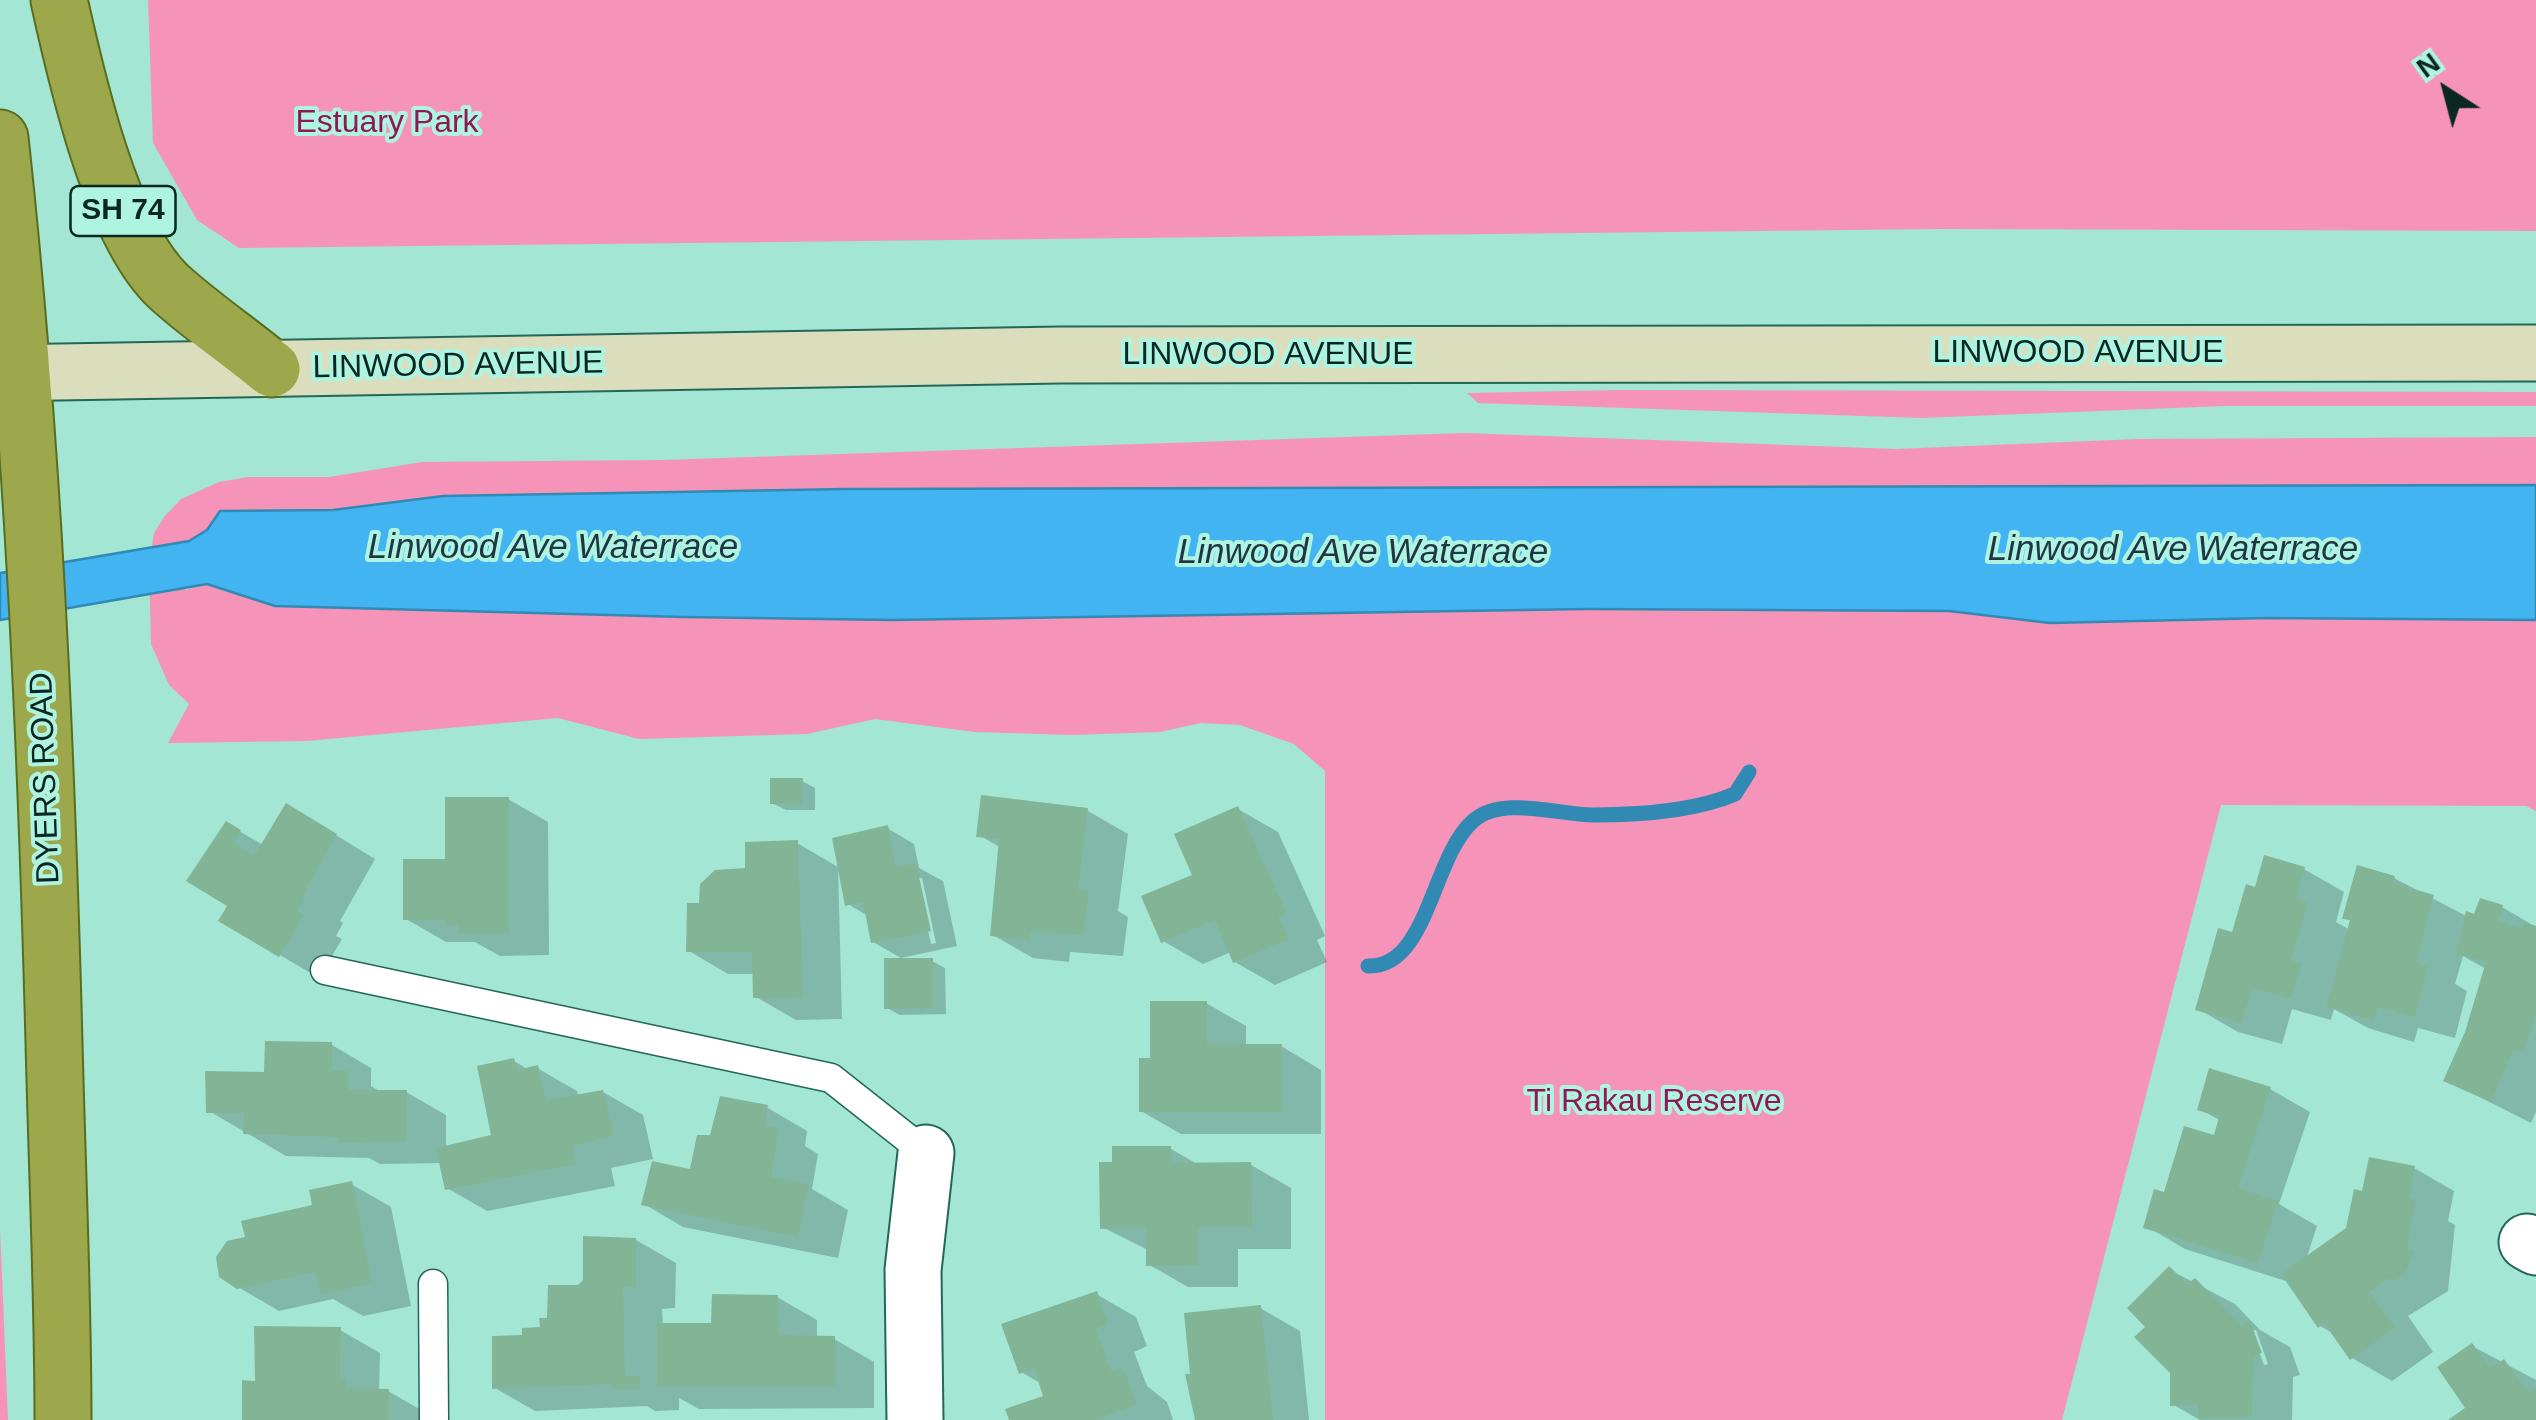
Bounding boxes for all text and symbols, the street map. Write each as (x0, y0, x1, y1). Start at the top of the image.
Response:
north arrow (2396, 40, 2496, 140)
text: N (2411, 47, 2445, 84)
park label: Estuary Park (295, 104, 479, 142)
road number: SH 74 (70, 186, 176, 236)
street label: LINWOOD AVENUE (1932, 334, 2224, 372)
street label: LINWOOD AVENUE (1122, 336, 1414, 374)
street label: LINWOOD AVENUE (312, 344, 604, 388)
water label: Linwood Ave Waterrace (368, 527, 738, 569)
water label: Linwood Ave Waterrace (1988, 529, 2358, 571)
water label: Linwood Ave Waterrace (1178, 532, 1548, 574)
street label: DYERS ROAD (23, 672, 69, 884)
park label: Ti Rakau Reserve (1527, 1083, 1781, 1121)

